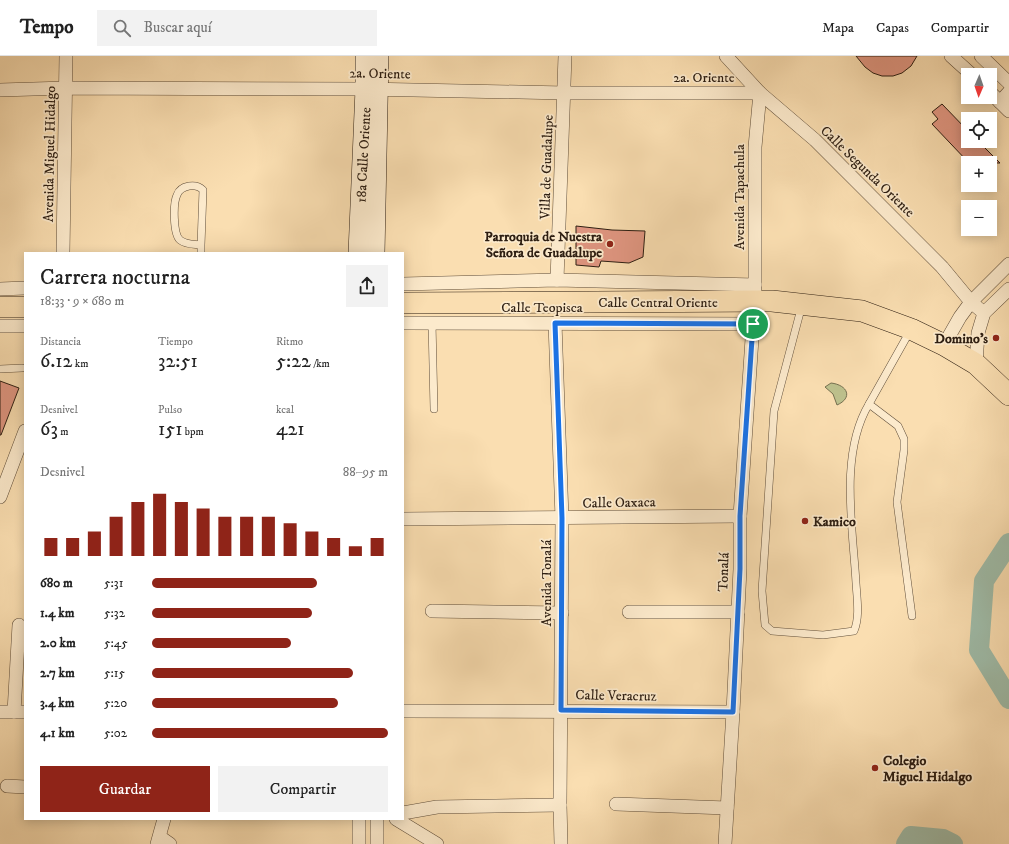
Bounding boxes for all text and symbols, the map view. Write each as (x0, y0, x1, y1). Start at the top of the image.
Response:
search box (97, 10, 377, 46)
text: Tempo (20, 16, 73, 39)
icon: search (111, 17, 133, 39)
text: Buscar aquí (143, 18, 212, 37)
text: Mapa (822, 19, 854, 37)
text: Capas (876, 19, 909, 37)
text: Compartir (931, 19, 989, 37)
street label: 2a. Oriente (349, 64, 411, 84)
north arrow (961, 68, 997, 104)
map controls (961, 68, 997, 236)
street label: 2a. Oriente (673, 69, 735, 87)
street label: Avenida Miguel Hidalgo (40, 85, 60, 222)
street label: 18a Calle Oriente (353, 107, 375, 203)
button: locate (961, 112, 997, 148)
street label: Villa de Guadalupe (536, 114, 558, 221)
street label: Calle Segunda Oriente (816, 122, 918, 222)
street label: Avenida Tapachula (731, 144, 749, 250)
button: + (961, 156, 997, 192)
button: − (961, 200, 997, 236)
place label: Parroquia de Nuestra Señora de Guadalupe (485, 228, 603, 262)
marker: Parroquia de Nuestra Señora de Guadalupe (605, 239, 615, 249)
text: Carrera nocturna (40, 264, 190, 291)
button: share (346, 265, 388, 307)
text: 18:33 · 9 × 680 m (40, 293, 124, 309)
street label: Calle Central Oriente (598, 294, 718, 312)
street label: Calle Teopisca (501, 299, 583, 317)
pin (736, 307, 770, 341)
icon: arrive (742, 313, 764, 335)
place label: Domino's (934, 330, 988, 348)
marker: Domino's (991, 333, 1001, 343)
text: Distancia (40, 335, 81, 349)
text: Tiempo (158, 335, 193, 349)
text: Ritmo (276, 335, 303, 349)
text: 6.12 (40, 349, 72, 374)
text: 32:51 (158, 349, 198, 374)
text: 5:22 (276, 349, 311, 374)
text: km (72, 357, 88, 371)
text: /km (311, 357, 330, 371)
text: Desnivel (40, 403, 78, 417)
text: Pulso (158, 403, 182, 417)
text: kcal (276, 403, 294, 417)
text: 63 (40, 417, 58, 442)
text: 151 (158, 417, 183, 442)
text: 421 (276, 417, 305, 442)
text: m (58, 425, 69, 439)
text: bpm (183, 425, 204, 439)
text: Desnivel (40, 464, 85, 480)
text: 88–95 m (343, 464, 388, 480)
street label: Calle Oaxaca (582, 493, 656, 513)
place label: Kamico (813, 513, 856, 531)
marker: Kamico (800, 516, 810, 526)
street label: Avenida Tonalá (538, 540, 556, 626)
street label: Tonalá (714, 552, 734, 592)
text: 680 m (40, 575, 73, 591)
text: 5:31 (104, 575, 123, 591)
text: 1.4 km (40, 605, 74, 621)
text: 5:32 (104, 605, 125, 621)
text: 2.0 km (40, 635, 76, 651)
text: 5:45 (104, 635, 128, 651)
text: 2.7 km (40, 665, 75, 681)
text: 5:15 (104, 665, 125, 681)
street label: Calle Veracruz (575, 686, 657, 706)
text: 3.4 km (40, 695, 75, 711)
text: 5:20 (104, 695, 127, 711)
text: 4.1 km (40, 725, 75, 741)
text: 5:02 (104, 725, 127, 741)
place label: Colegio Miguel Hidalgo (883, 752, 972, 786)
marker: Colegio Miguel Hidalgo (870, 763, 880, 773)
button: Guardar (40, 766, 210, 812)
button: Compartir (218, 766, 388, 812)

